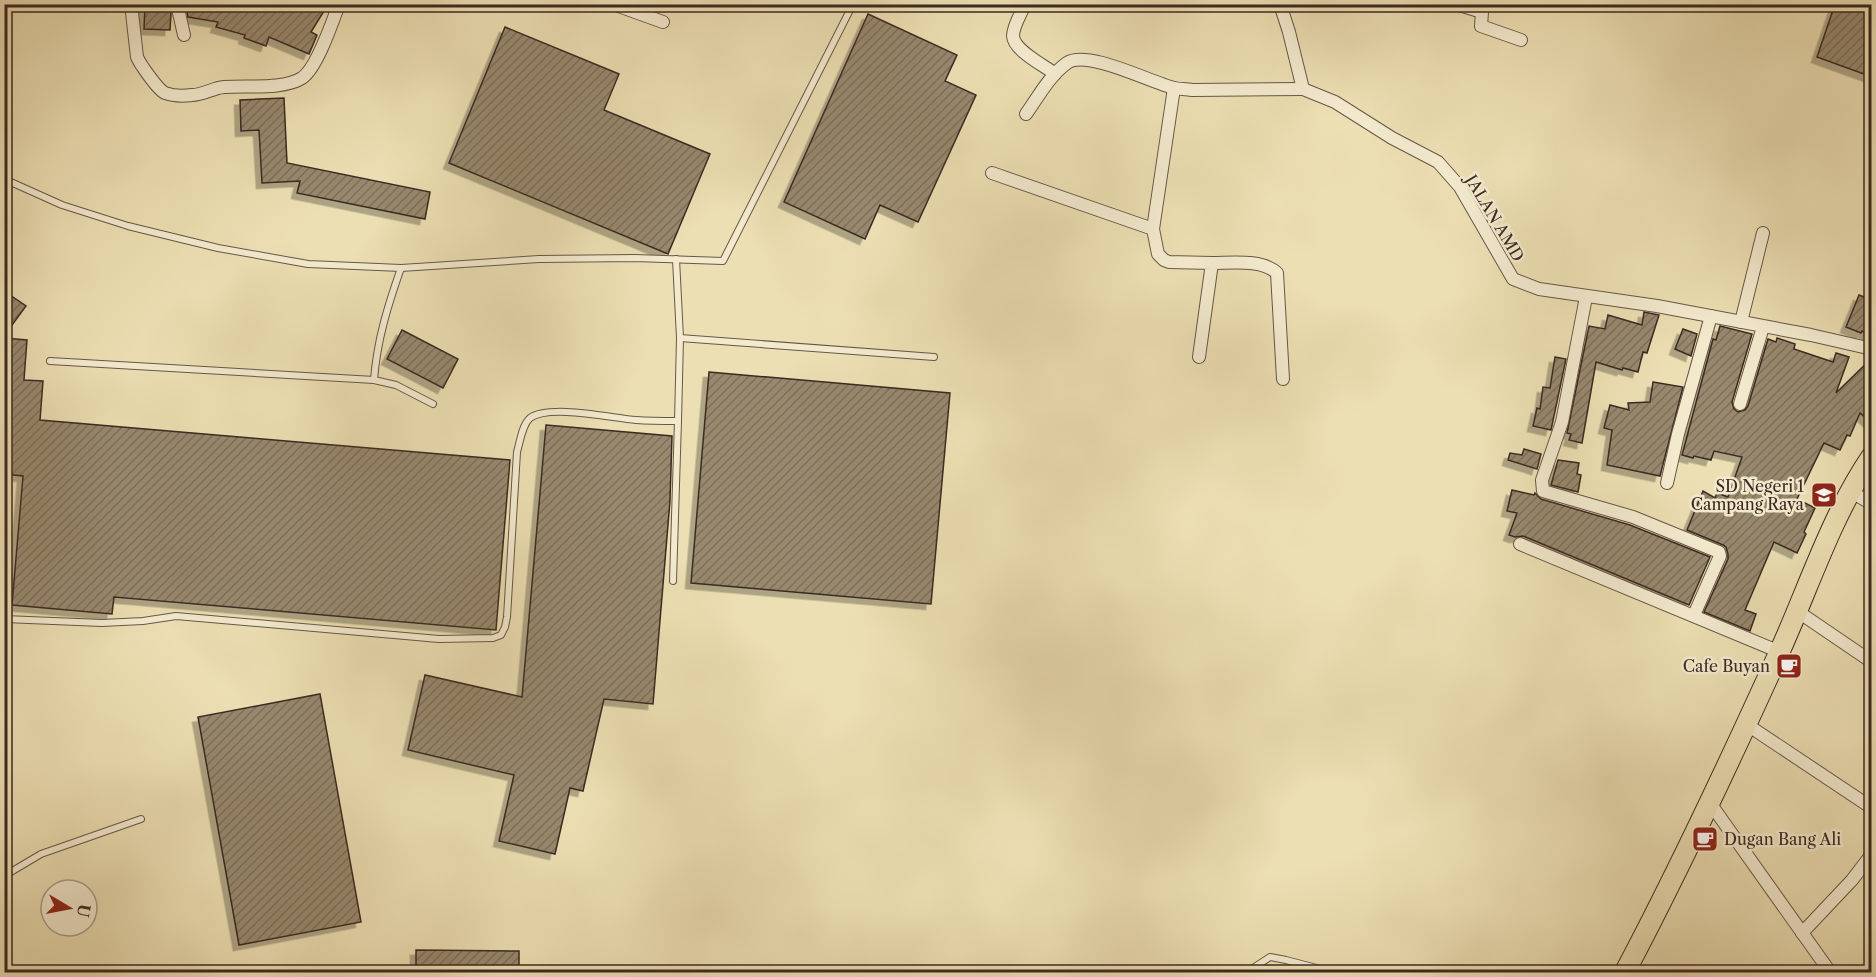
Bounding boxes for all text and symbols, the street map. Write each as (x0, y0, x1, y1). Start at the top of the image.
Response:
street label: JALAN AMD (1460, 168, 1529, 265)
place label: SD Negeri 1 Campang Raya (1691, 476, 1805, 514)
school or university icon: SD Negeri 1 Campang Raya (1809, 480, 1839, 510)
cafe icon: Cafe Buyan (1774, 651, 1804, 681)
place label: Cafe Buyan (1683, 656, 1770, 676)
cafe icon: Dugan Bang Ali (1690, 824, 1720, 854)
place label: Dugan Bang Ali (1724, 829, 1841, 849)
north arrow (39, 878, 99, 938)
text: U (73, 902, 95, 919)

